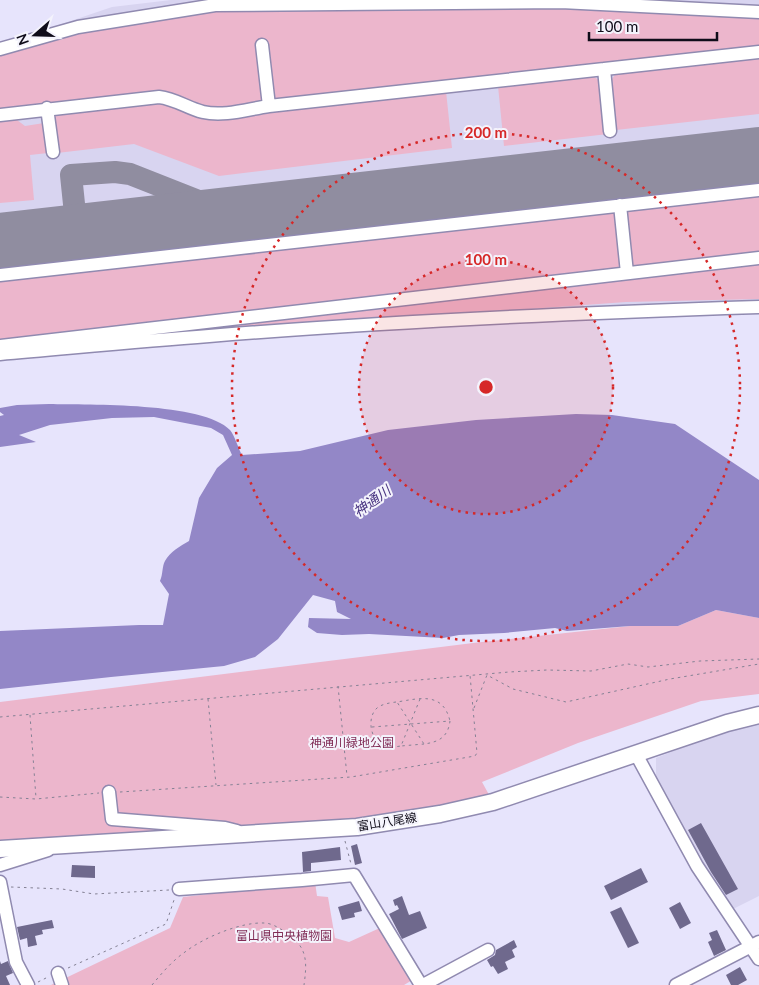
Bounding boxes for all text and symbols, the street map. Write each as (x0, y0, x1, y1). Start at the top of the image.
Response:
north arrow (10, 10, 60, 60)
scale bar (589, 10, 716, 42)
text: 100 m (596, 17, 638, 35)
text: N (12, 32, 32, 48)
text: 200 m (465, 123, 507, 141)
text: 100 m (465, 250, 507, 268)
centre of rings (477, 378, 495, 396)
water label: 神通川 (350, 480, 395, 520)
park label: 神通川緑地公園 (310, 735, 394, 750)
street label: 富山八尾線 (356, 809, 418, 834)
park label: 富山県中央植物園 (236, 928, 332, 943)

